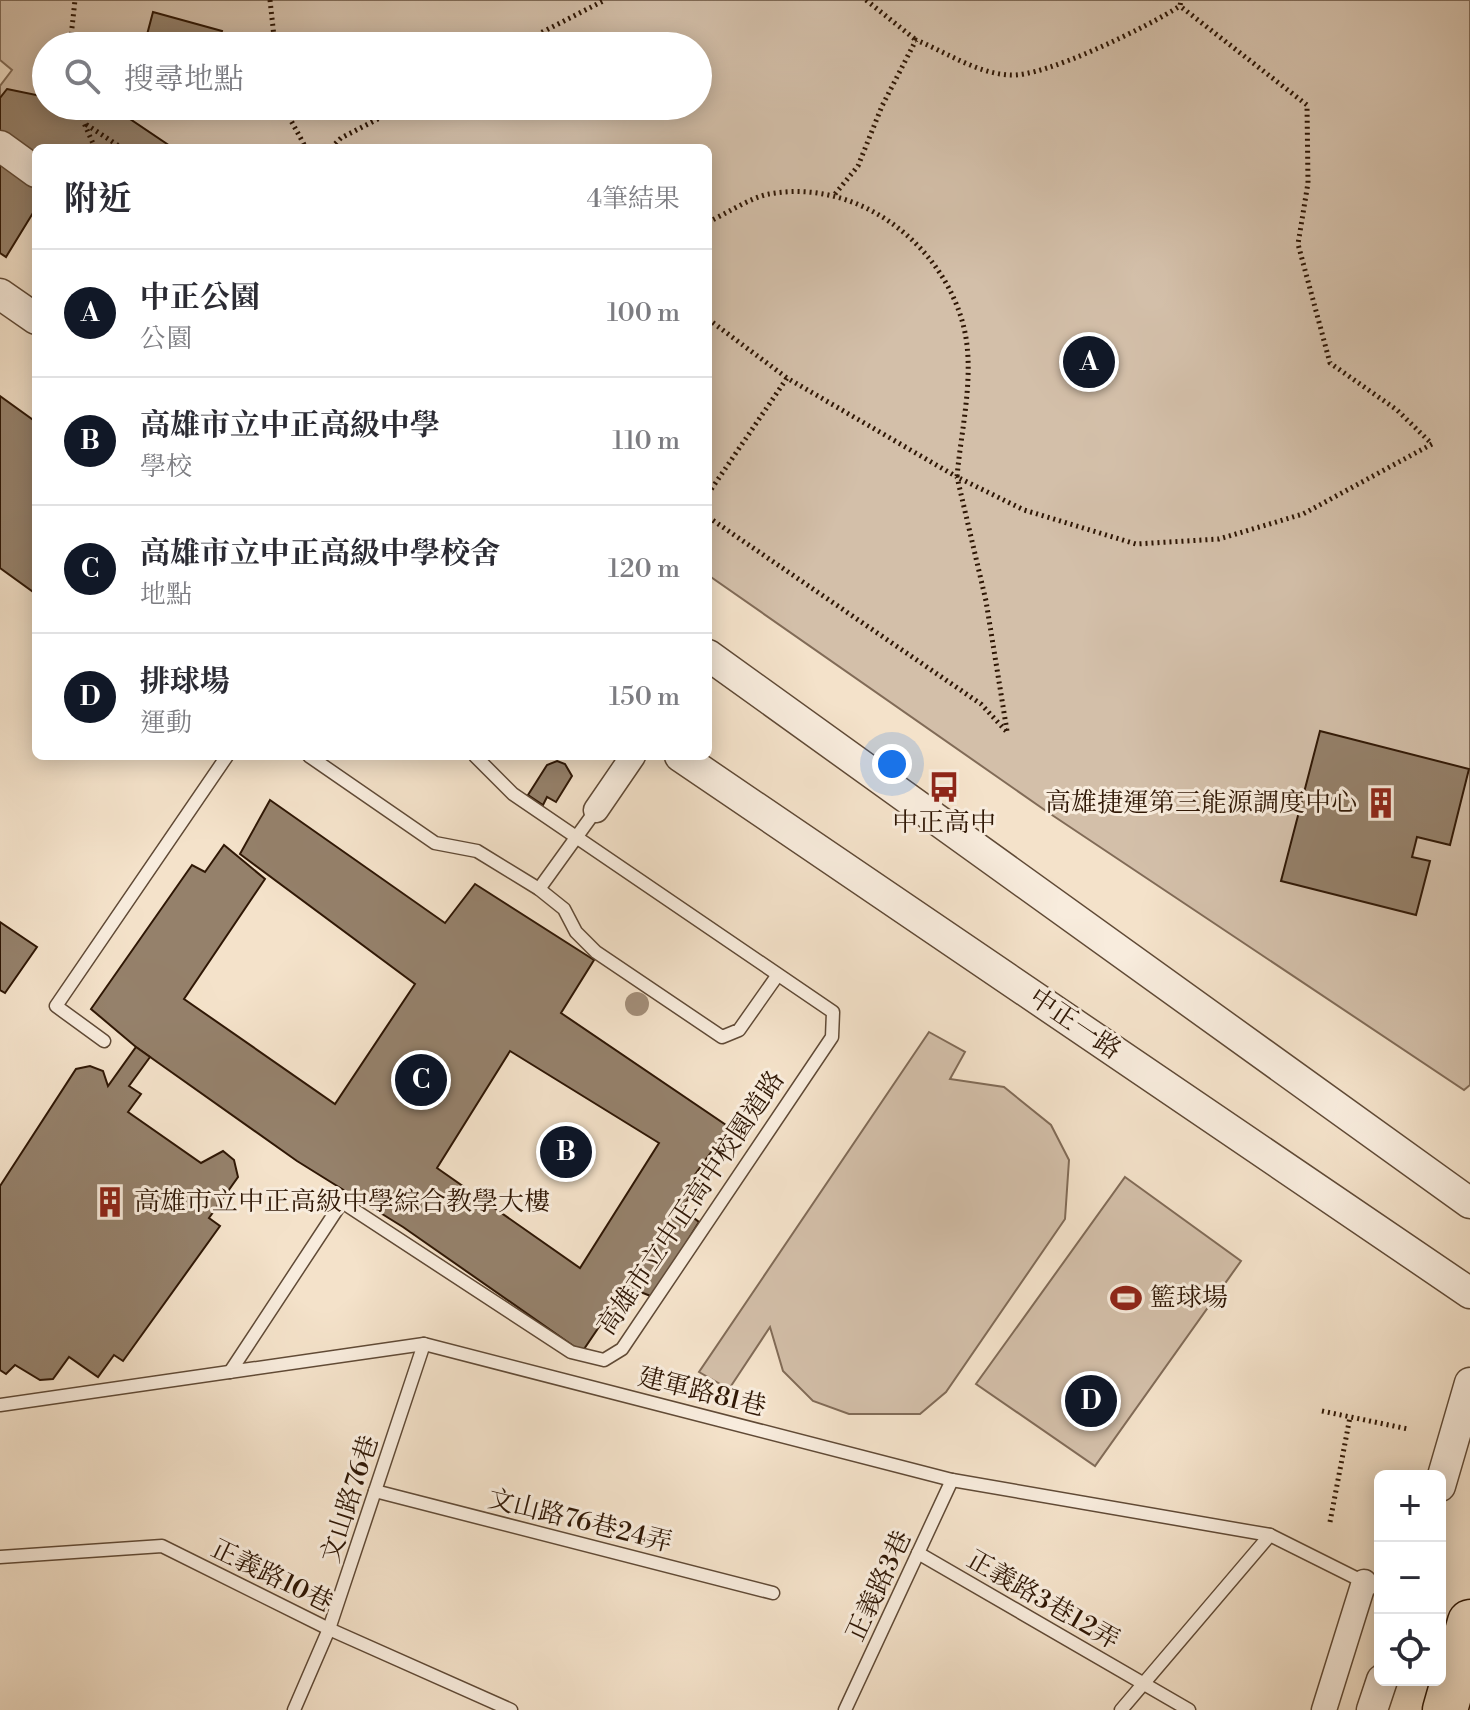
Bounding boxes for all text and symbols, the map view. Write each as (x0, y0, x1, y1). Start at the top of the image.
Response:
search box (32, 32, 712, 120)
icon: search (60, 54, 104, 98)
text: 搜尋地點 (124, 61, 244, 99)
text: 附近 (64, 179, 132, 221)
text: 4筆結果 (587, 183, 680, 215)
text: 中正公園 (140, 279, 260, 317)
text: A (81, 297, 99, 329)
text: 100 m (607, 297, 680, 329)
text: 公園 (140, 323, 192, 355)
pin: A (1063, 332, 1115, 392)
text: 高雄市立中正高級中學 (140, 407, 440, 445)
text: B (80, 425, 100, 457)
text: 110 m (612, 425, 680, 457)
text: 學校 (140, 451, 192, 483)
text: 高雄市立中正高級中學校舍 (140, 535, 500, 573)
text: C (81, 553, 99, 585)
text: 120 m (608, 553, 680, 585)
text: 地點 (140, 579, 192, 611)
text: 排球場 (140, 663, 230, 701)
text: D (80, 681, 100, 713)
text: 150 m (609, 681, 680, 713)
text: 運動 (140, 707, 192, 739)
your location (872, 744, 912, 784)
bus stop icon: 中正高中 (927, 770, 961, 804)
building icon: 高雄捷運第三能源調度中心 (1364, 786, 1398, 820)
place label: 高雄捷運第三能源調度中心 (1045, 787, 1357, 819)
place label: 中正高中 (892, 807, 996, 839)
street label: 中正一路 (1023, 982, 1127, 1066)
pin: C (395, 1050, 447, 1110)
street label: 高雄市立中正高中校園道路 (590, 1065, 792, 1341)
pin: B (540, 1122, 592, 1182)
building icon: 高雄市立中正高級中學綜合教學大樓 (93, 1185, 127, 1219)
place label: 高雄市立中正高級中學綜合教學大樓 (134, 1186, 550, 1218)
sports icon: 籃球場 (1109, 1281, 1143, 1315)
place label: 籃球場 (1150, 1282, 1228, 1314)
street label: 建軍路81巷 (635, 1361, 769, 1423)
pin: D (1065, 1371, 1117, 1431)
street label: 文山路76巷 (314, 1431, 386, 1567)
map controls (1374, 1470, 1446, 1686)
button: + (1374, 1470, 1446, 1542)
street label: 文山路76巷24弄 (485, 1483, 675, 1559)
street label: 正義路3巷 (839, 1526, 919, 1646)
street label: 正義路10巷 (206, 1533, 338, 1619)
button: − (1374, 1542, 1446, 1614)
street label: 正義路3巷12弄 (961, 1543, 1125, 1657)
button: locate (1374, 1614, 1446, 1686)

